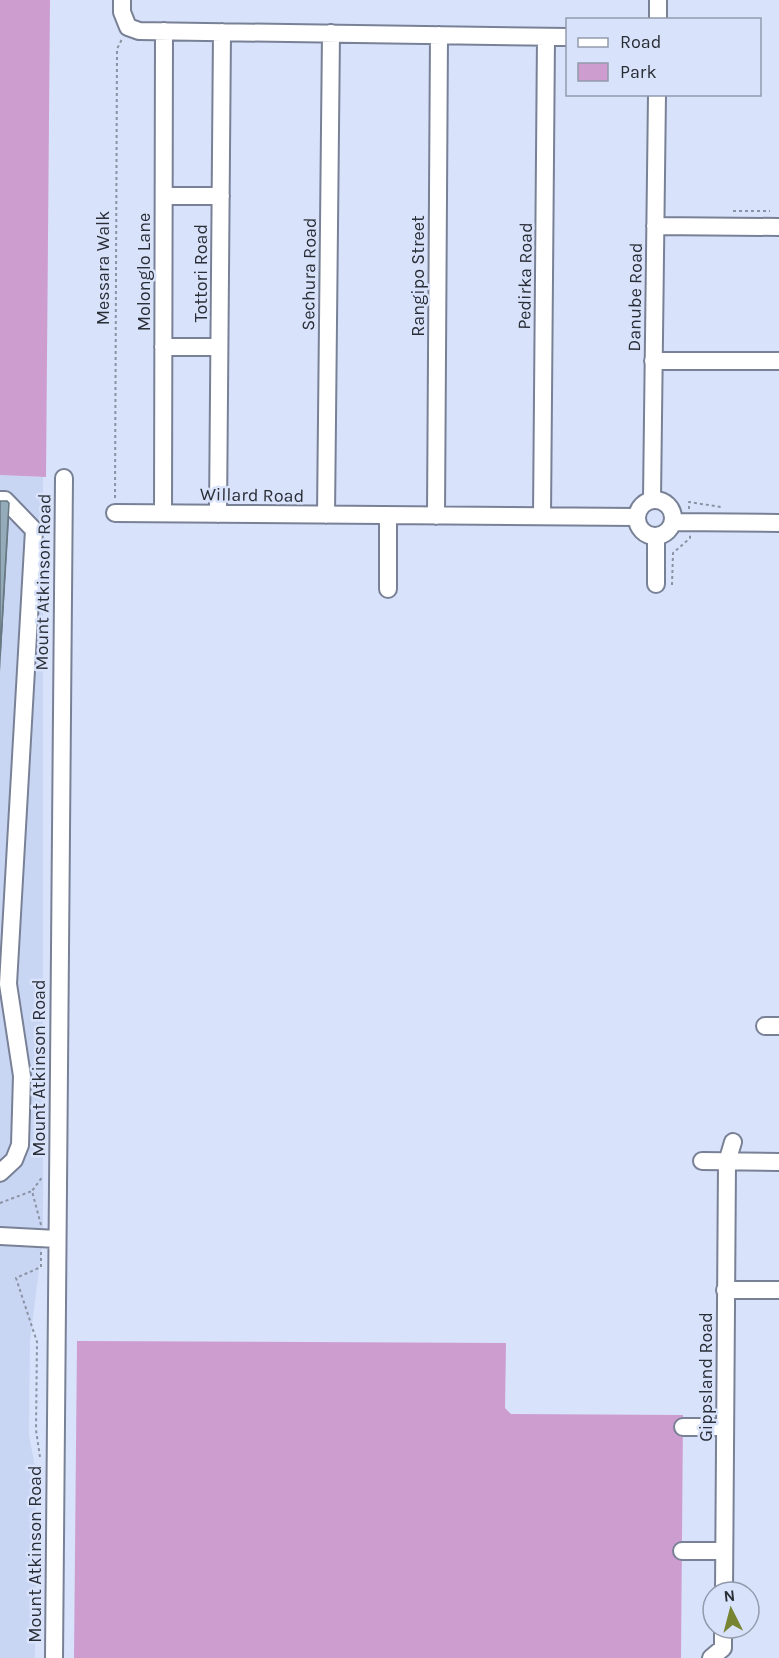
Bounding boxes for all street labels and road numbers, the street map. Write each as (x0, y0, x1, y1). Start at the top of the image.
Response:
street label: Messara Walk (92, 211, 114, 325)
street label: Molonglo Lane (133, 213, 155, 331)
street label: Rangipo Street (407, 215, 429, 337)
street label: Sechura Road (297, 217, 321, 331)
street label: Pedirka Road (513, 222, 537, 330)
street label: Tottori Road (190, 224, 212, 322)
street label: Danube Road (623, 242, 647, 352)
street label: Willard Road (200, 483, 304, 507)
street label: Mount Atkinson Road (30, 493, 56, 671)
street label: Mount Atkinson Road (28, 979, 50, 1157)
street label: Gippsland Road (695, 1312, 717, 1442)
street label: Mount Atkinson Road (24, 1465, 46, 1643)

